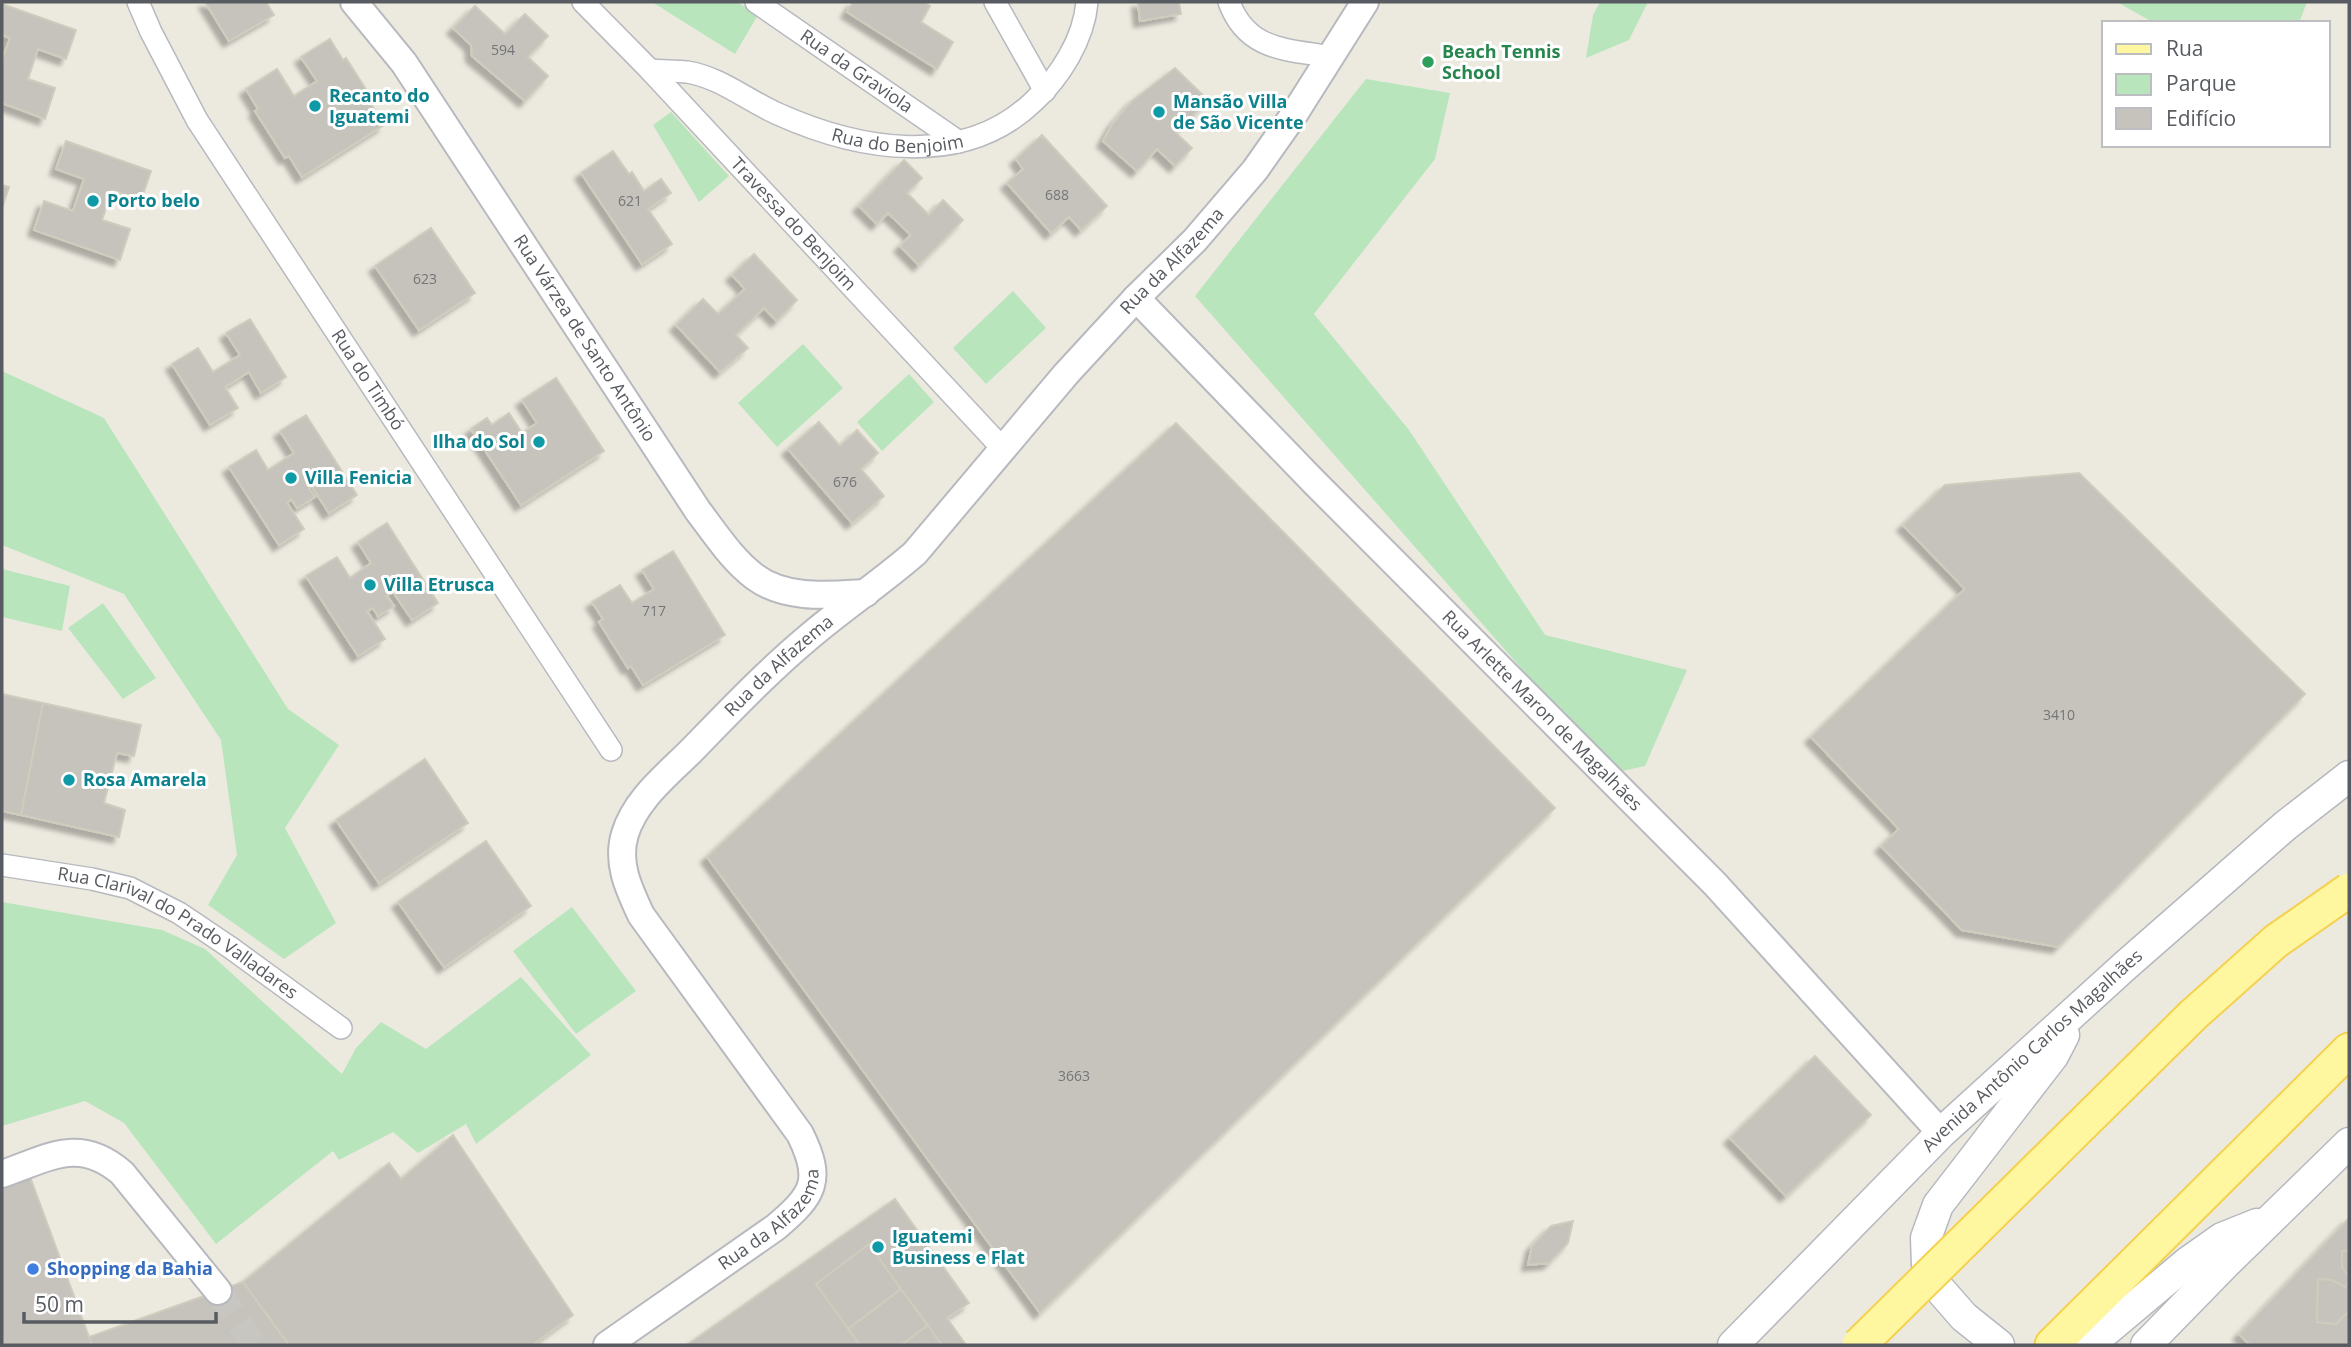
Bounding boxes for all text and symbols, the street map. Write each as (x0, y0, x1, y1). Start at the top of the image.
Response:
legend (2102, 21, 2330, 147)
street label: Rua da Graviola (796, 23, 918, 118)
text: Rua (2166, 34, 2204, 62)
place label: Beach Tennis School (1442, 39, 1561, 84)
house number: 594 (491, 40, 515, 59)
marker: Beach Tennis School (1420, 54, 1436, 70)
text: Parque (2166, 69, 2236, 97)
place label: Recanto do Iguatemi (329, 83, 430, 128)
place label: Mansão Villa de São Vicente (1173, 89, 1304, 134)
marker: Recanto do Iguatemi (307, 98, 323, 114)
marker: Mansão Villa de São Vicente (1151, 104, 1167, 120)
text: Edifício (2166, 104, 2236, 132)
street label: Rua do Benjoim (829, 122, 966, 158)
street label: Travessa do Benjoim (726, 151, 862, 295)
house number: 688 (1045, 185, 1069, 204)
place label: Porto belo (107, 188, 200, 212)
house number: 621 (618, 191, 642, 210)
marker: Porto belo (85, 193, 101, 209)
street label: Rua da Alfazema (1114, 202, 1229, 319)
street label: Rua Várzea de Santo Antônio (509, 229, 662, 446)
house number: 623 (413, 269, 437, 288)
street label: Rua do Timbó (327, 324, 411, 435)
place label: Ilha do Sol (432, 429, 525, 453)
marker: Ilha do Sol (531, 434, 547, 450)
place label: Villa Fenicia (305, 465, 412, 489)
marker: Villa Fenicia (283, 470, 299, 486)
house number: 676 (833, 472, 857, 491)
place label: Villa Etrusca (384, 572, 495, 596)
marker: Villa Etrusca (362, 577, 378, 593)
house number: 717 (642, 601, 666, 620)
street label: Rua Arlette Maron de Magalhães (1438, 604, 1648, 815)
street label: Rua da Alfazema (719, 609, 838, 721)
house number: 3410 (2043, 705, 2075, 724)
place label: Rosa Amarela (83, 767, 207, 791)
marker: Rosa Amarela (61, 772, 77, 788)
street label: Rua Clarival do Prado Valladares (56, 861, 303, 1004)
street label: Avenida Antônio Carlos Magalhães (1916, 943, 2147, 1157)
house number: 3663 (1058, 1066, 1090, 1085)
street label: Rua da Alfazema (713, 1169, 824, 1275)
place label: Iguatemi Business e Flat (892, 1224, 1025, 1269)
marker: Iguatemi Business e Flat (870, 1239, 886, 1255)
place label: Shopping da Bahia (47, 1256, 213, 1280)
marker: Shopping da Bahia (25, 1261, 41, 1277)
scale bar (24, 1280, 217, 1324)
text: 50 m (35, 1290, 84, 1318)

